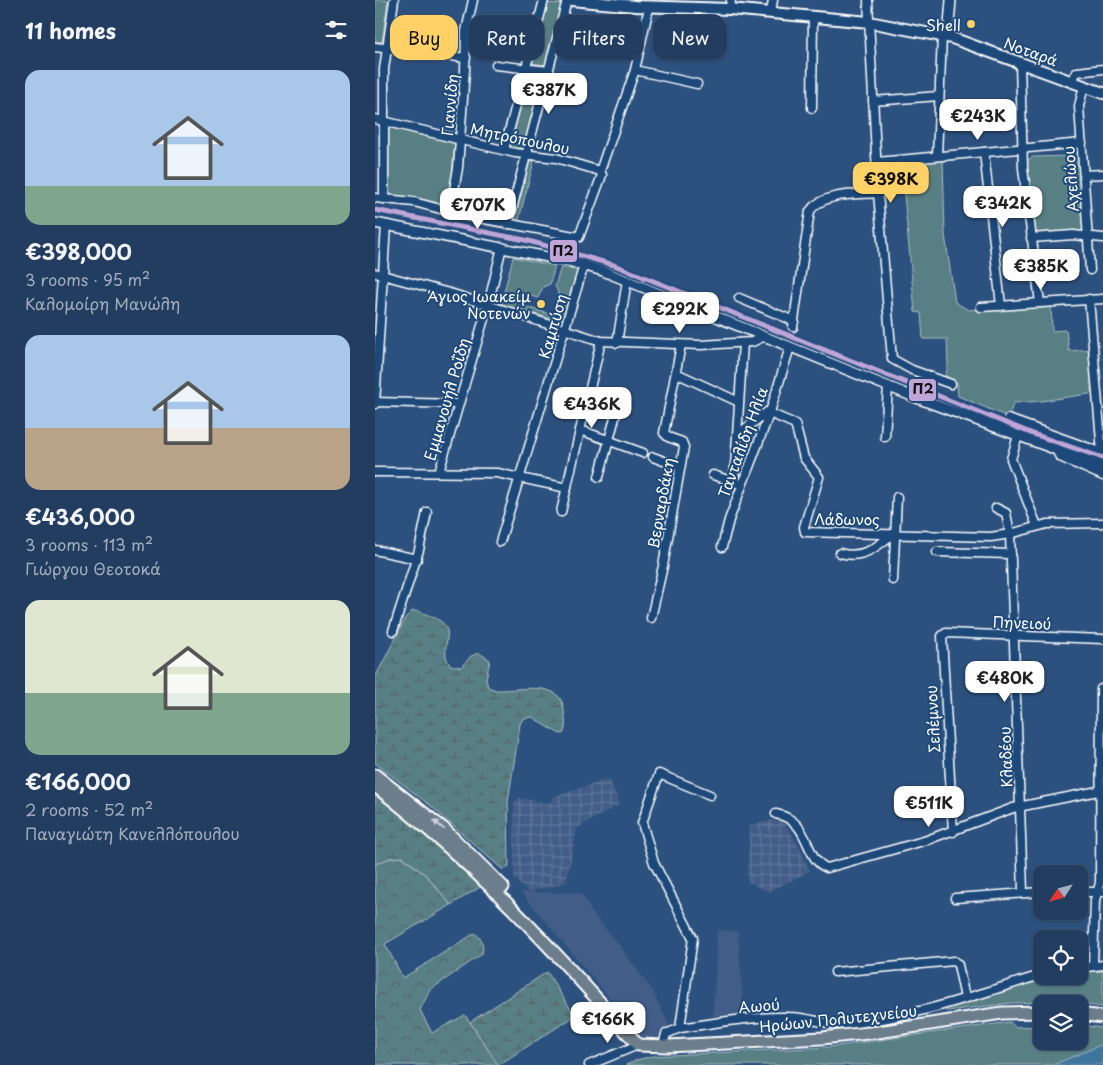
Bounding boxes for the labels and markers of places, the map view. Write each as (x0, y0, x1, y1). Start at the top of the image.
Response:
place label: Shell (926, 13, 961, 36)
marker: Shell (965, 18, 977, 30)
pin: €387K (514, 72, 584, 115)
pin: €243K (943, 98, 1013, 141)
pin: €398K (856, 162, 926, 204)
pin: €342K (968, 186, 1038, 228)
pin: €707K (443, 188, 513, 230)
pin: €385K (1006, 248, 1076, 291)
place label: Άγιος Ιωακείμ Νοτενών (427, 284, 531, 324)
pin: €292K (645, 292, 715, 334)
marker: Άγιος Ιωακείμ Νοτενών (535, 298, 547, 310)
pin: €436K (557, 386, 627, 429)
pin: €480K (970, 660, 1040, 703)
pin: €511K (894, 786, 964, 828)
pin: €166K (573, 1002, 643, 1044)

